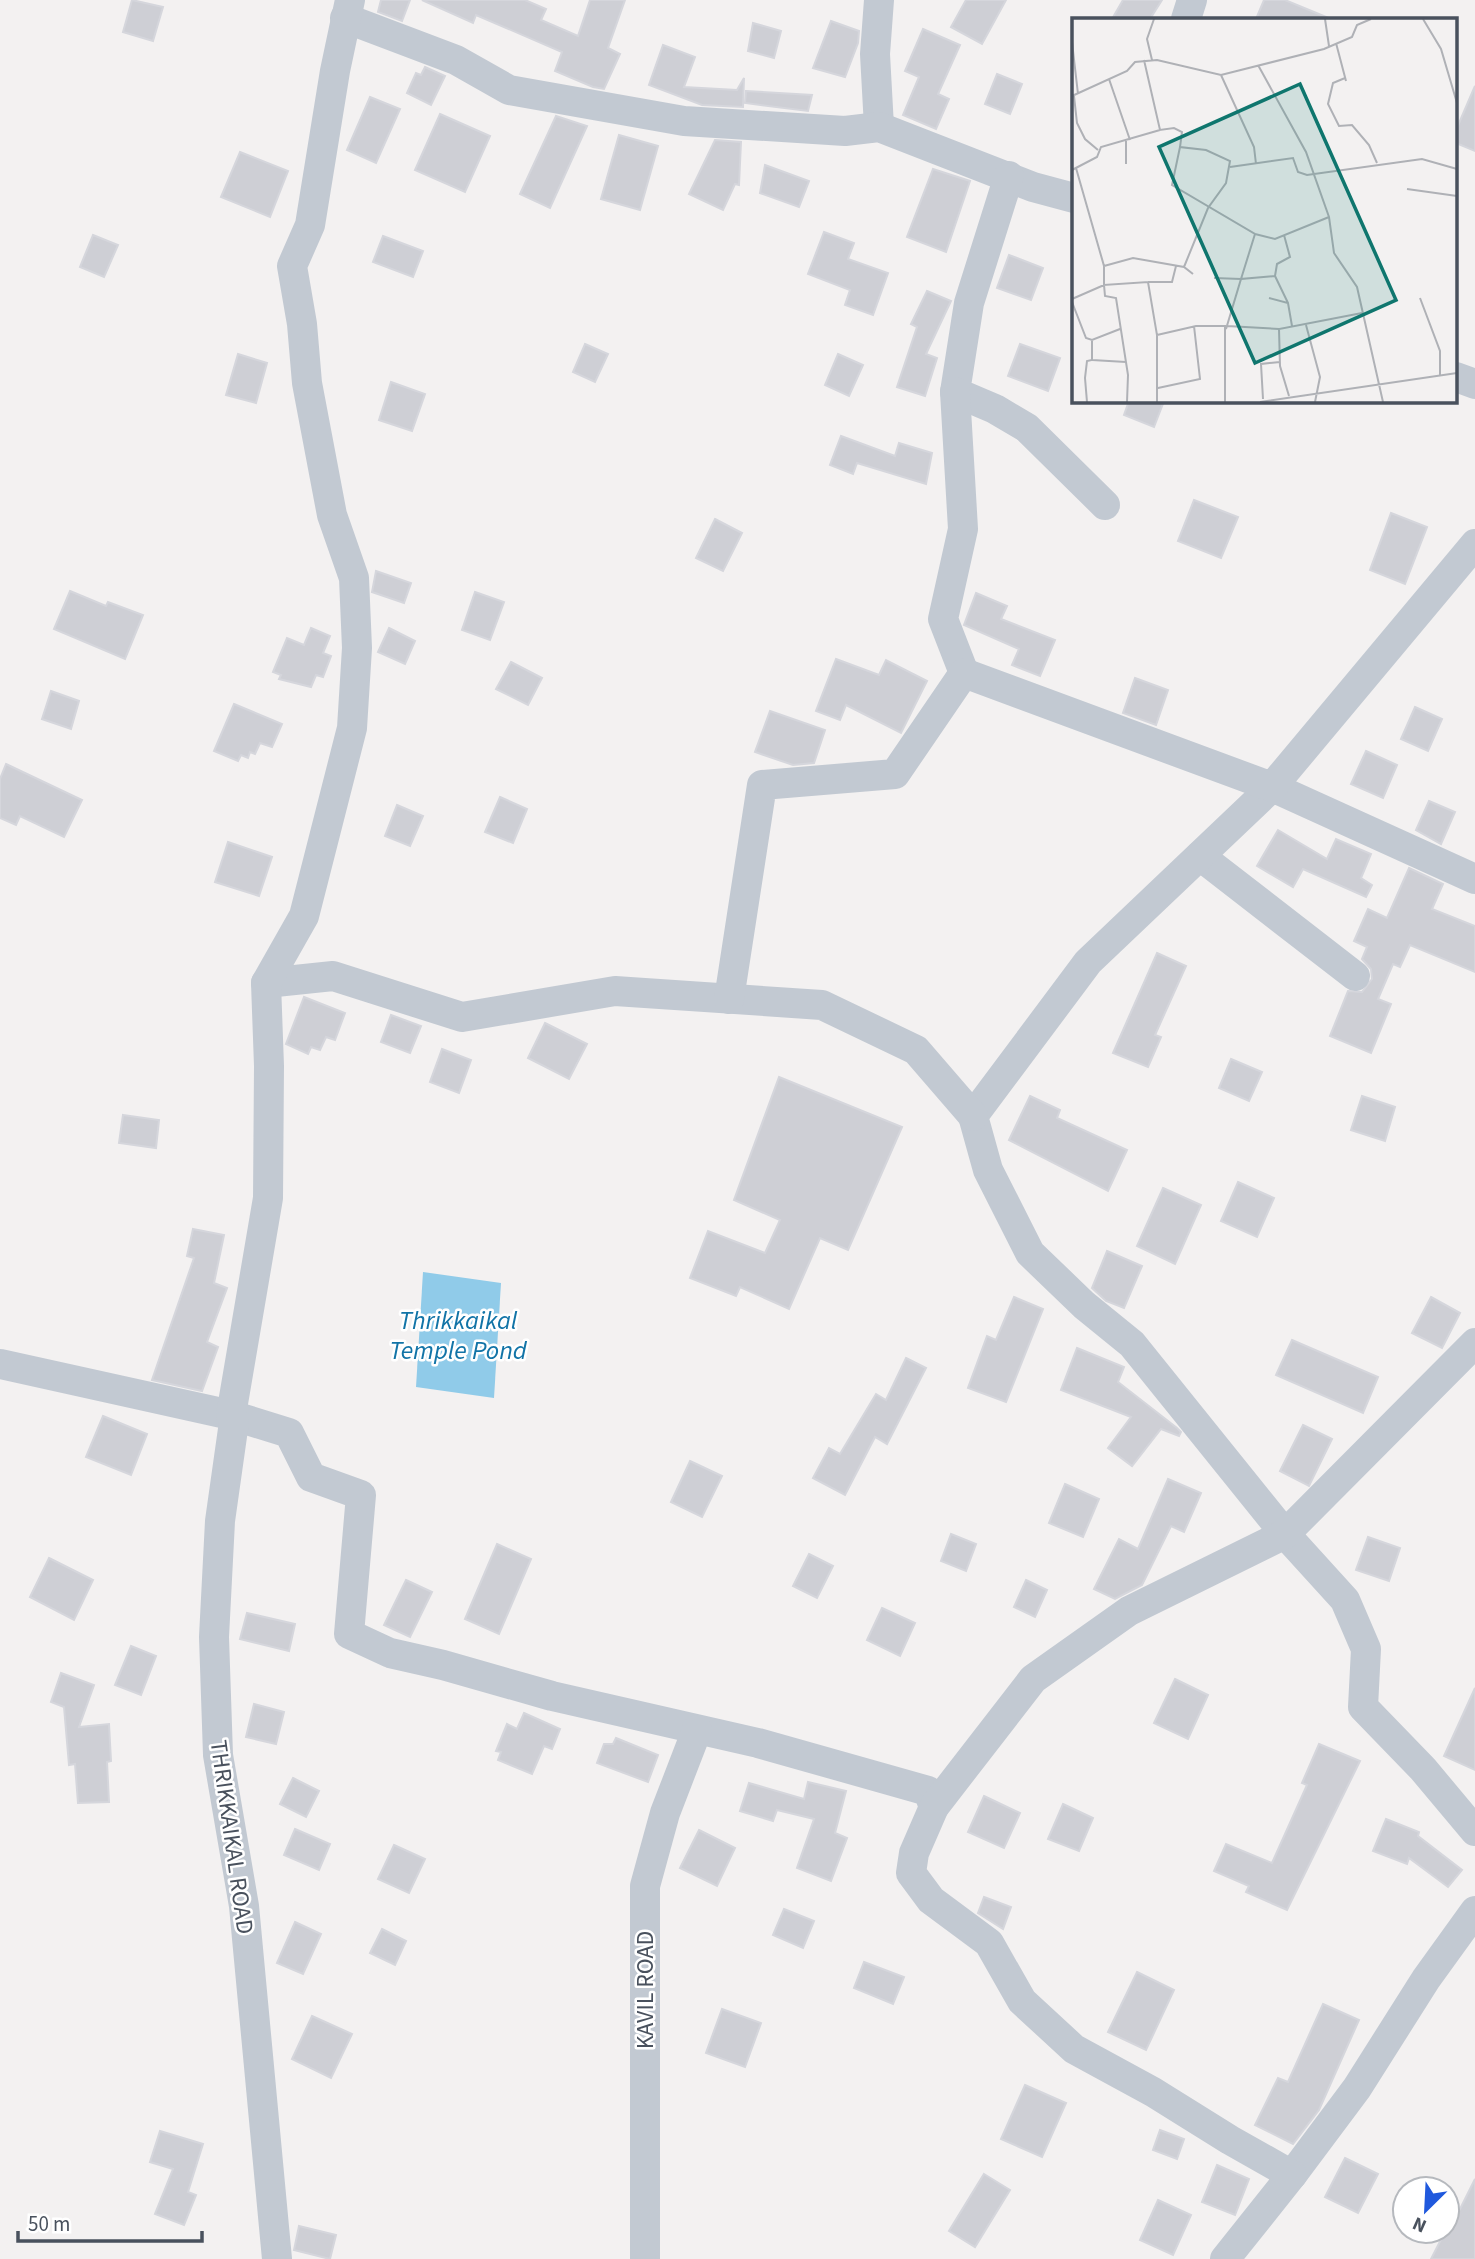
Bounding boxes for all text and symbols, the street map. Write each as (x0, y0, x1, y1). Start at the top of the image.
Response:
inset map (1072, 18, 1458, 402)
water label: Thrikkaikal Temple Pond (389, 1302, 528, 1369)
street label: THRIKKAIKAL ROAD (201, 1738, 262, 1936)
street label: KAVIL ROAD (628, 1931, 663, 2049)
north arrow (1391, 2175, 1461, 2245)
scale bar (18, 2200, 201, 2244)
text: 50 m (28, 2209, 70, 2239)
text: N (1408, 2209, 1431, 2239)

